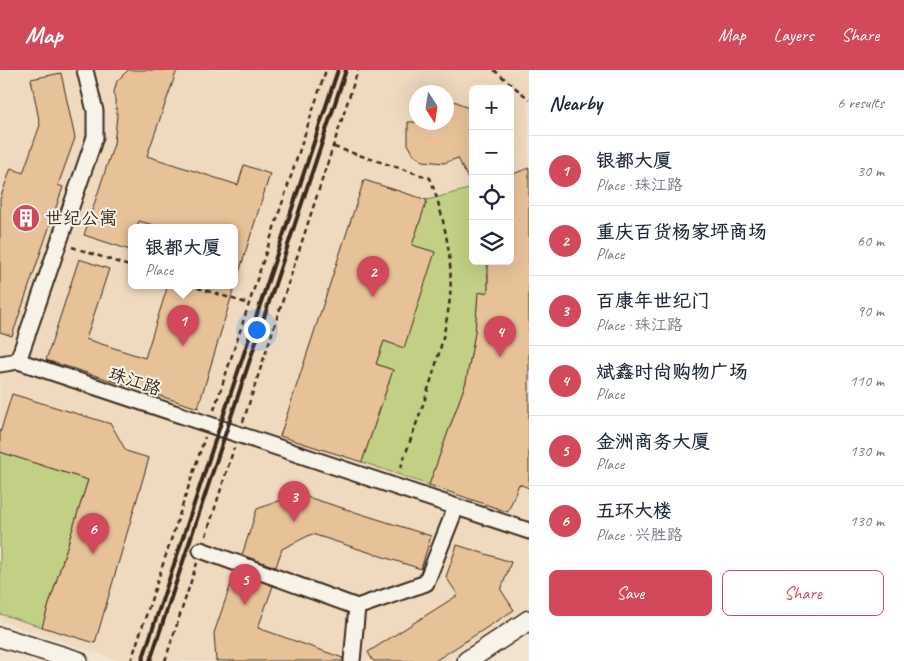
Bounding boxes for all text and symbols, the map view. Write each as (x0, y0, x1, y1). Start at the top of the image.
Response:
text: Map (25, 20, 62, 50)
text: Map (718, 24, 746, 46)
text: Layers (774, 24, 813, 46)
text: Share (841, 24, 879, 46)
north arrow (409, 85, 454, 130)
map controls (469, 85, 514, 265)
button: + (469, 85, 514, 130)
text: Nearby (549, 90, 602, 116)
text: 6 results (837, 93, 884, 113)
button: − (469, 130, 514, 175)
text: 银都大厦 (596, 149, 672, 173)
text: 1 (561, 161, 569, 181)
text: 30 m (857, 161, 884, 181)
button: locate (469, 175, 514, 220)
text: Place · 珠江路 (596, 175, 683, 195)
building icon: 世纪公寓 (11, 203, 41, 233)
place label: 世纪公寓 (45, 207, 117, 229)
button: layers (469, 220, 514, 265)
text: 重庆百货杨家坪商场 (596, 220, 767, 244)
popup (128, 224, 238, 289)
text: 2 (561, 231, 569, 251)
text: 60 m (857, 231, 884, 251)
text: 银都大厦 (145, 236, 221, 260)
text: Place (596, 244, 624, 264)
pin: 2 (357, 256, 389, 297)
text: Place (145, 260, 173, 280)
text: 百康年世纪门 (596, 289, 710, 313)
text: 3 (561, 301, 569, 321)
text: 90 m (857, 301, 884, 321)
pin: 1 (167, 305, 199, 346)
text: Place · 珠江路 (596, 315, 683, 335)
pin: 4 (484, 316, 516, 357)
your location (244, 317, 270, 343)
text: 斌鑫时尚购物广场 (596, 360, 748, 384)
street label: 珠江路 (106, 362, 164, 400)
text: 4 (561, 371, 569, 391)
text: 110 m (850, 371, 884, 391)
text: Place (596, 384, 624, 404)
text: 金洲商务大厦 (596, 430, 710, 454)
text: 5 (562, 441, 568, 461)
text: 130 m (850, 441, 884, 461)
text: Place (596, 454, 624, 474)
pin: 3 (278, 481, 310, 522)
text: 五环大楼 (596, 499, 672, 523)
text: 6 (561, 511, 569, 531)
text: 130 m (850, 511, 884, 531)
pin: 6 (77, 513, 109, 554)
text: Place · 兴胜路 (596, 525, 683, 545)
pin: 5 (229, 564, 261, 605)
button: Save (549, 570, 712, 616)
button: Share (722, 570, 884, 616)

